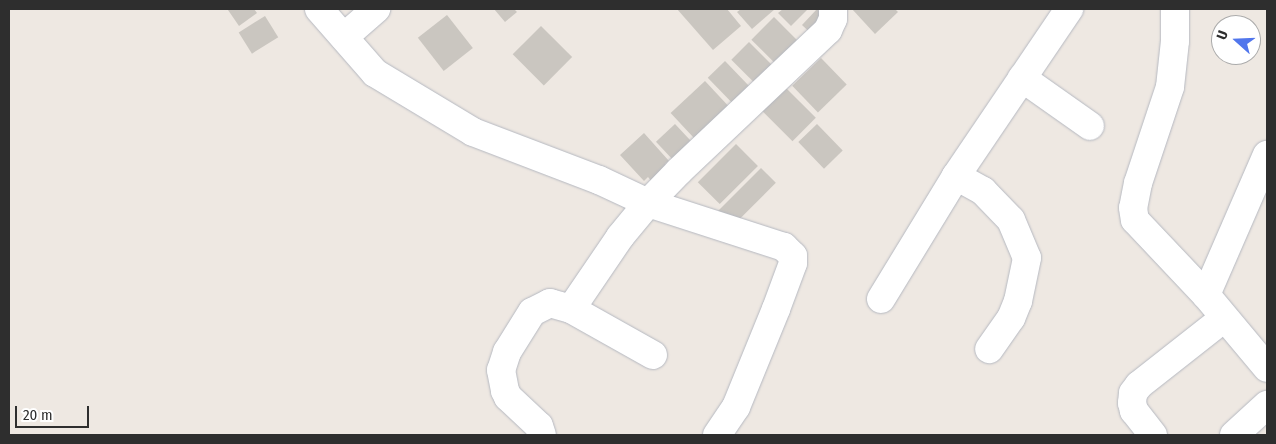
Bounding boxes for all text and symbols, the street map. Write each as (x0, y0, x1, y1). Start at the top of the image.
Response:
north arrow (1211, 15, 1261, 65)
text: U (1213, 28, 1232, 42)
scale bar (18, 396, 91, 428)
text: 20 m (23, 406, 53, 424)

